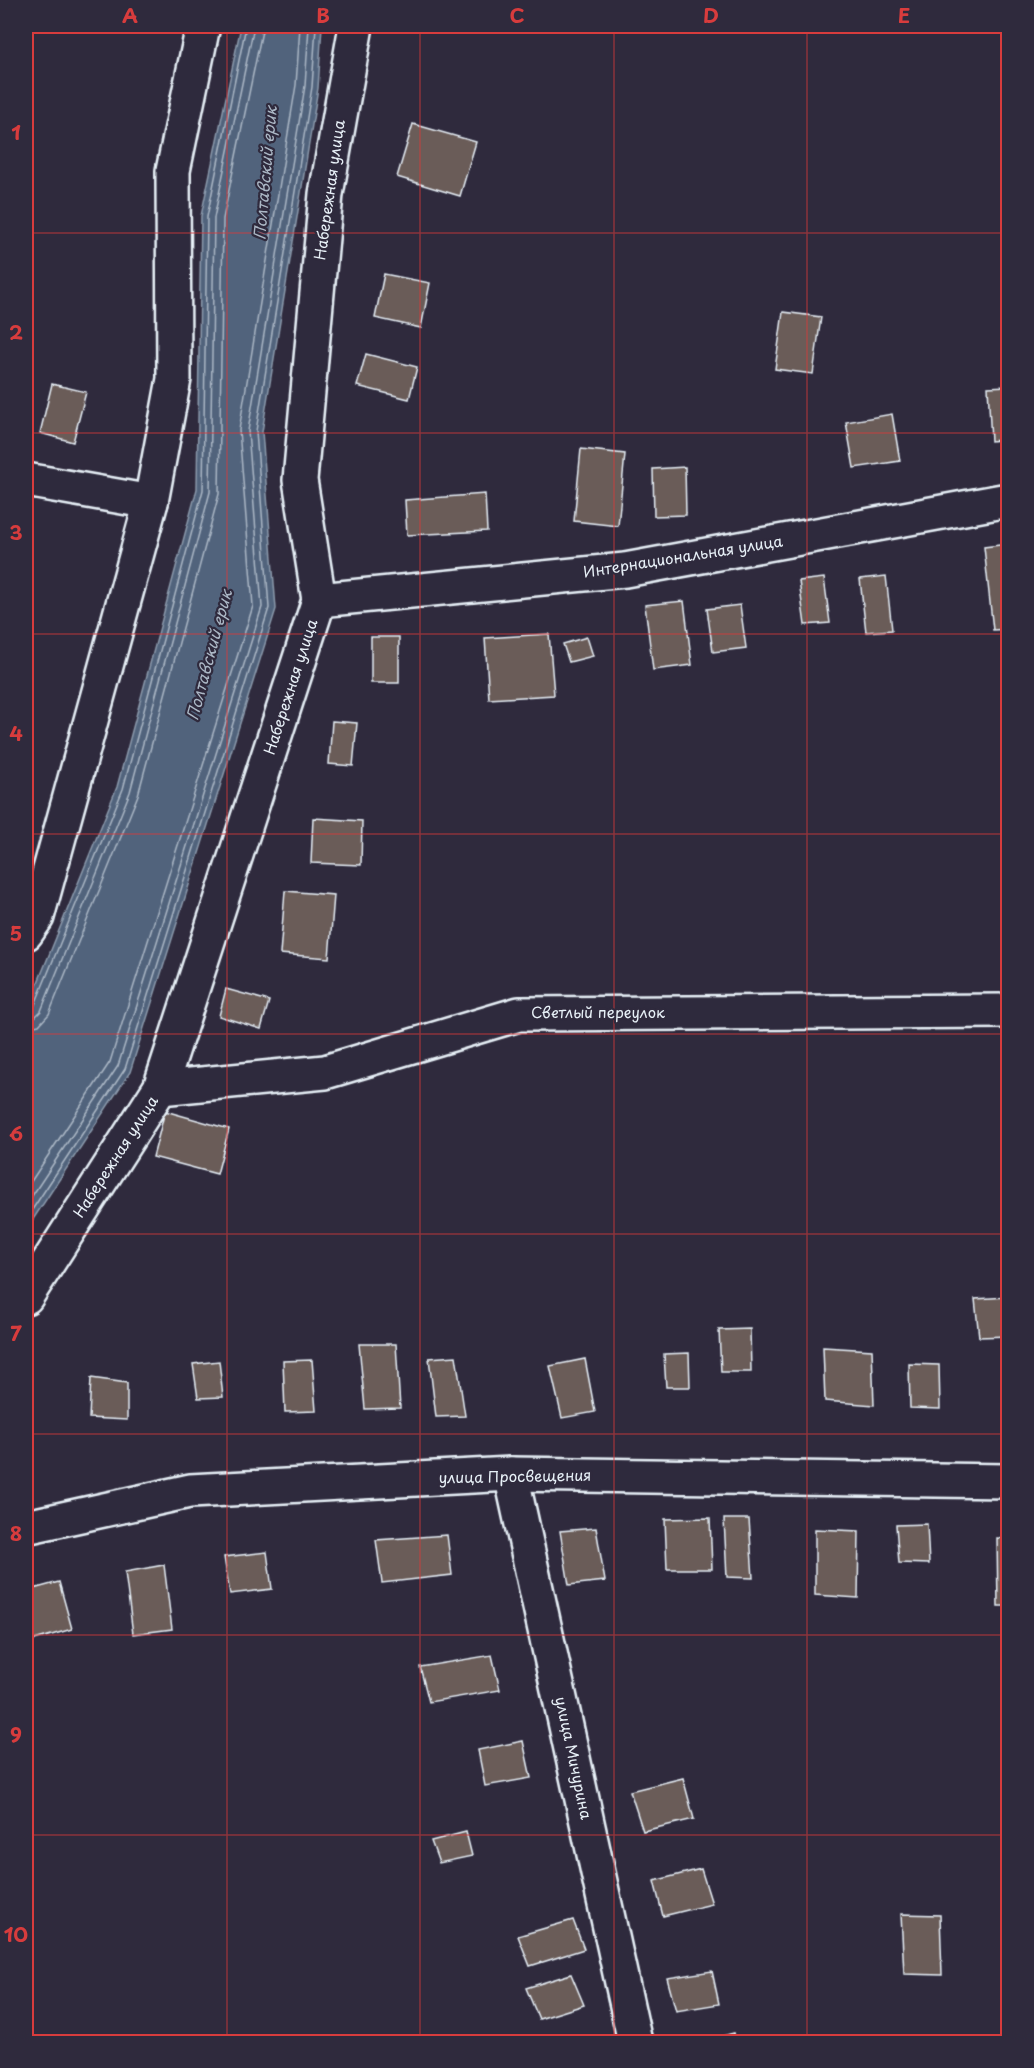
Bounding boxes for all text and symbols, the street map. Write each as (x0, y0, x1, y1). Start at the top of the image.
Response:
text: A (122, 0, 138, 30)
text: B (316, 0, 330, 30)
text: C (509, 0, 525, 30)
text: D (703, 0, 719, 30)
text: E (898, 0, 910, 30)
water label: Полтавский ерик (246, 104, 282, 241)
text: 1 (11, 117, 21, 147)
street label: Набережная улица (307, 118, 350, 261)
text: 2 (9, 317, 23, 347)
text: 3 (9, 517, 23, 547)
street label: Интернациональная улица (581, 528, 785, 583)
water label: Полтавский ерик (179, 586, 237, 722)
street label: Набережная улица (257, 615, 323, 757)
text: 4 (9, 718, 23, 748)
text: 5 (10, 918, 22, 948)
street label: Светлый переулок (531, 1000, 665, 1023)
street label: Набережная улица (67, 1090, 163, 1222)
text: 6 (9, 1118, 23, 1148)
text: 7 (10, 1318, 22, 1348)
street label: улица Просвещения (438, 1463, 592, 1488)
text: 8 (10, 1518, 22, 1548)
street label: улица Мичурина (550, 1694, 599, 1822)
text: 9 (10, 1719, 22, 1749)
text: 10 (4, 1919, 28, 1949)

